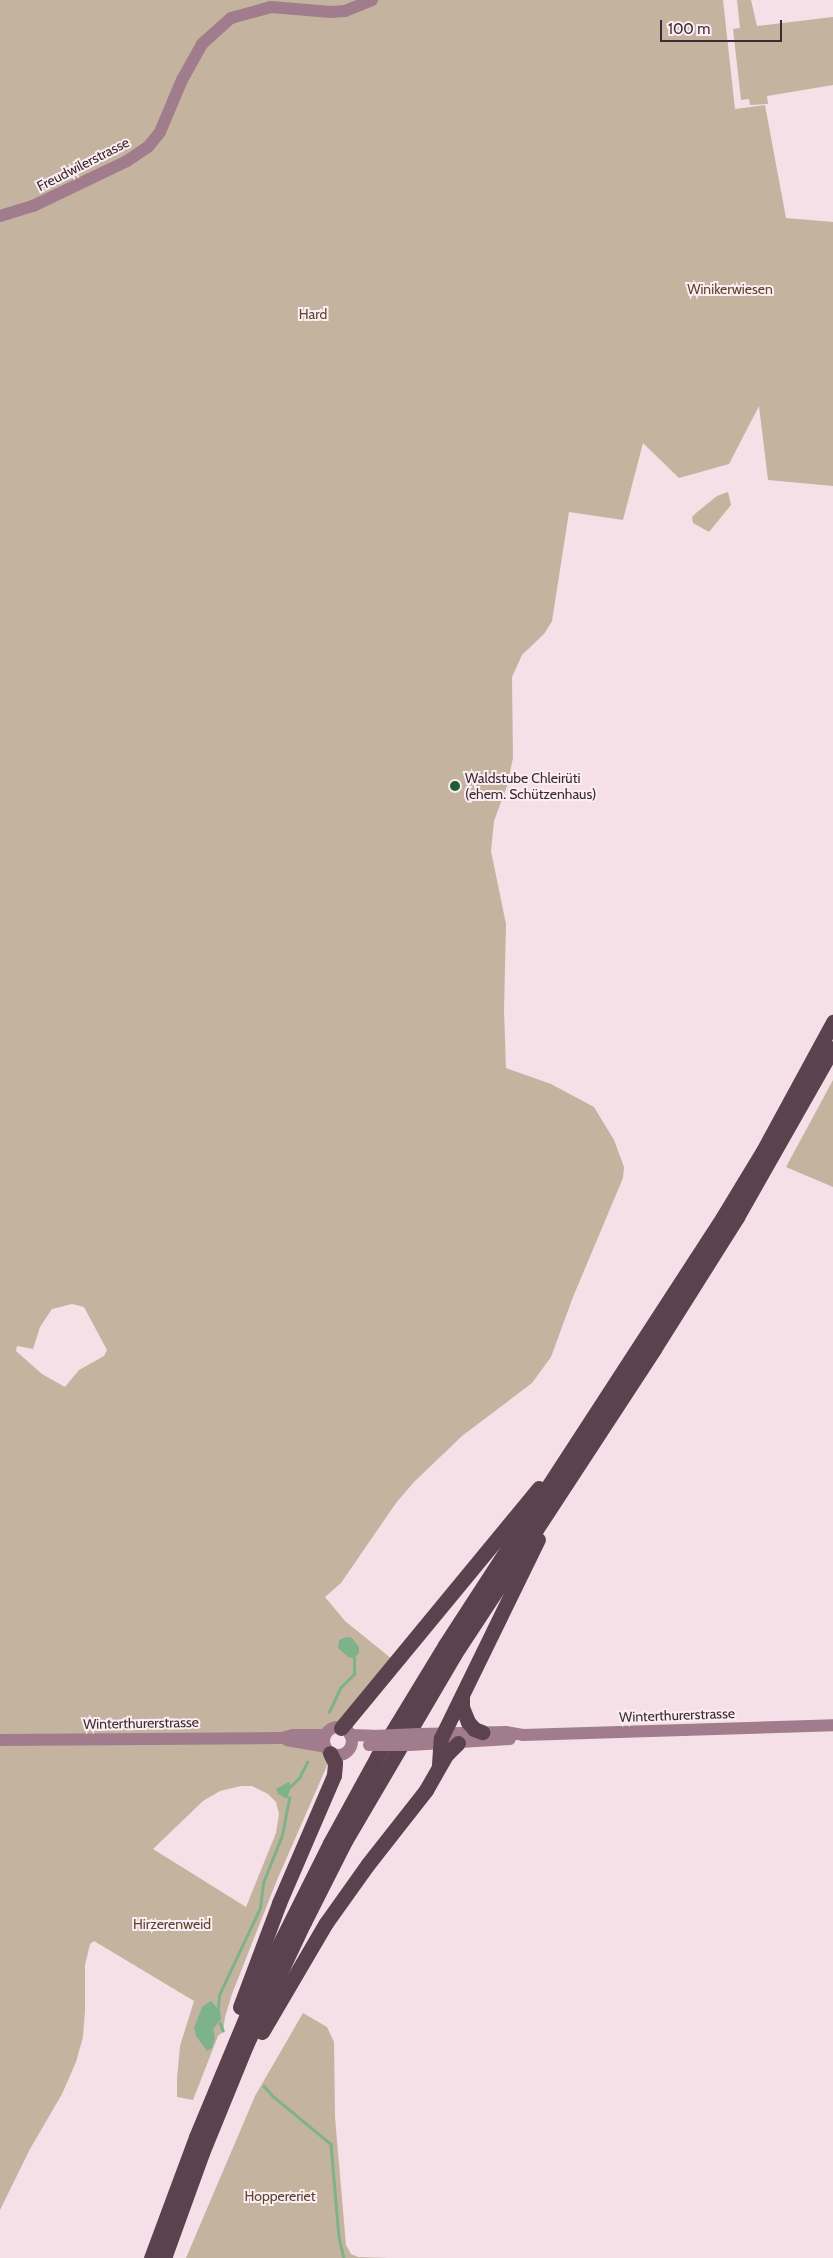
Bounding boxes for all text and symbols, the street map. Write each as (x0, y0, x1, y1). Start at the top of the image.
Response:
scale bar (663, 10, 786, 42)
text: 100 m (668, 20, 710, 38)
street label: Freudwilerstrasse (34, 133, 132, 195)
park label: Winikerwiesen (687, 281, 773, 297)
park label: Hard (299, 306, 327, 322)
place label: Waldstube Chleirüti (ehem. Schützenhaus) (465, 770, 596, 802)
marker: Waldstube Chleirüti (ehem. Schützenhaus) (449, 780, 461, 792)
street label: Winterthurerstrasse (619, 1705, 735, 1725)
street label: Winterthurerstrasse (83, 1714, 199, 1732)
park label: Hirzerenweid (133, 1916, 211, 1932)
park label: Hoppereriet (245, 2188, 315, 2204)

